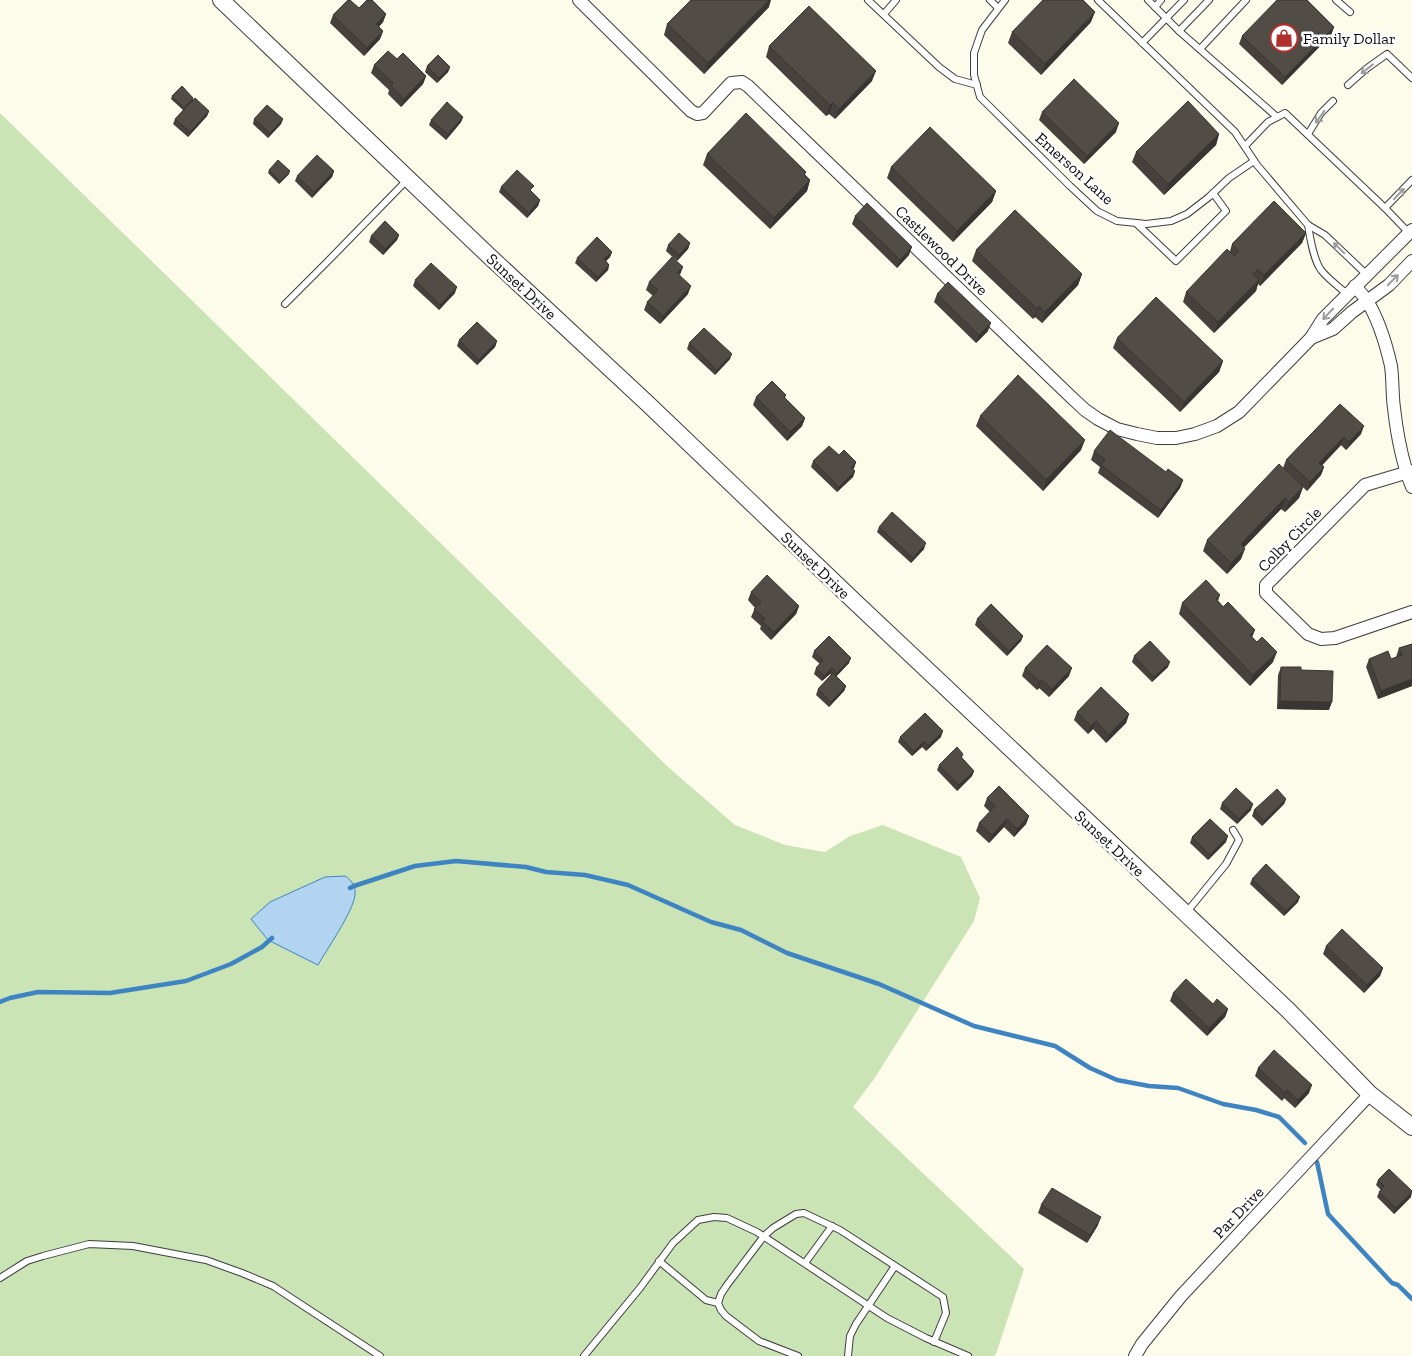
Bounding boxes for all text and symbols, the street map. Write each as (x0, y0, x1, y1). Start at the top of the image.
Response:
shop icon: Family Dollar (1269, 23, 1299, 53)
place label: Family Dollar (1303, 29, 1396, 48)
one-way arrow (1361, 63, 1374, 74)
one-way arrow (1315, 109, 1325, 123)
street label: Emerson Lane (1032, 128, 1118, 208)
one-way arrow (1393, 188, 1405, 200)
street label: Castlewood Drive (891, 201, 992, 299)
one-way arrow (1332, 242, 1345, 254)
street label: Sunset Drive (483, 249, 560, 323)
one-way arrow (1387, 274, 1399, 287)
one-way arrow (1322, 307, 1334, 320)
street label: Colby Circle (1254, 503, 1325, 576)
street label: Sunset Drive (777, 528, 854, 603)
street label: Sunset Drive (1071, 806, 1148, 880)
street label: Par Drive (1209, 1183, 1268, 1242)

